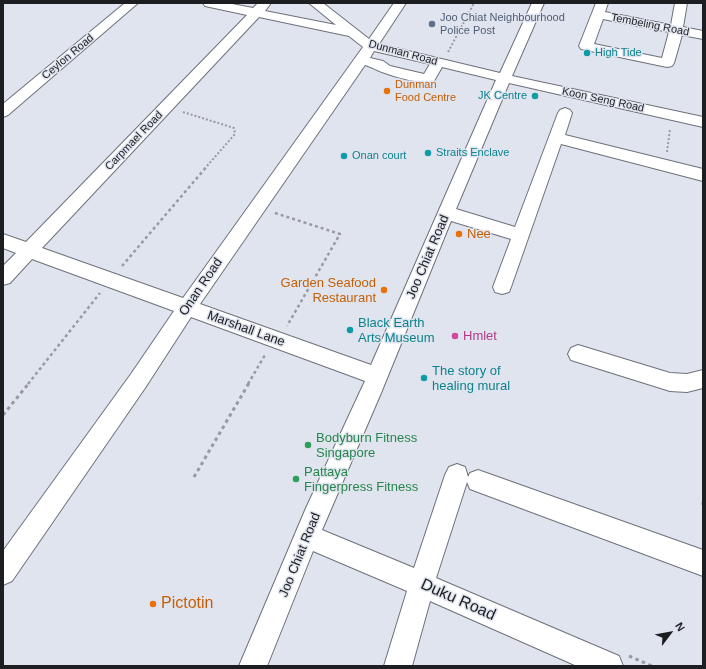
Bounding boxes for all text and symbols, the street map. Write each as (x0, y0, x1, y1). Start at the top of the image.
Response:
place label: Joo Chiat Neighbourhood Police Post (440, 11, 565, 37)
street label: Tembeling Road (610, 11, 690, 39)
marker: Joo Chiat Neighbourhood Police Post (427, 19, 437, 29)
street label: Ceylon Road (39, 32, 97, 82)
street label: Dunman Road (367, 37, 439, 69)
place label: High Tide (595, 46, 642, 60)
marker: High Tide (582, 48, 592, 58)
place label: Dunman Food Centre (395, 78, 456, 104)
street label: Koon Seng Road (561, 85, 645, 115)
marker: Dunman Food Centre (382, 86, 392, 96)
place label: JK Centre (478, 89, 527, 103)
marker: JK Centre (530, 91, 540, 101)
street label: Carpmael Road (102, 109, 166, 173)
place label: Straits Enclave (436, 146, 509, 160)
marker: Straits Enclave (423, 148, 433, 158)
place label: Onan court (352, 149, 406, 163)
marker: Onan court (339, 151, 349, 161)
street label: Joo Chiat Road (403, 213, 453, 301)
place label: Nee (467, 226, 491, 242)
marker: Nee (454, 229, 464, 239)
street label: Onan Road (176, 255, 226, 319)
place label: Garden Seafood Restaurant (281, 275, 376, 306)
marker: Garden Seafood Restaurant (379, 285, 389, 295)
street label: Marshall Lane (205, 308, 287, 350)
place label: Black Earth Arts Museum (358, 315, 435, 346)
marker: Black Earth Arts Museum (345, 325, 355, 335)
place label: Hmlet (463, 328, 497, 344)
marker: Hmlet (450, 331, 460, 341)
place label: The story of healing mural (432, 363, 510, 394)
marker: The story of healing mural (419, 373, 429, 383)
place label: Bodyburn Fitness Singapore (316, 430, 417, 461)
marker: Bodyburn Fitness Singapore (303, 440, 313, 450)
place label: Pattaya Fingerpress Fitness (304, 464, 418, 495)
marker: Pattaya Fingerpress Fitness (291, 474, 301, 484)
street label: Joo Chiat Road (276, 511, 324, 599)
street label: Duku Road (418, 575, 498, 625)
place label: Pictotin (161, 594, 213, 614)
marker: Pictotin (148, 599, 158, 609)
north arrow (650, 613, 690, 653)
text: N (673, 620, 687, 633)

